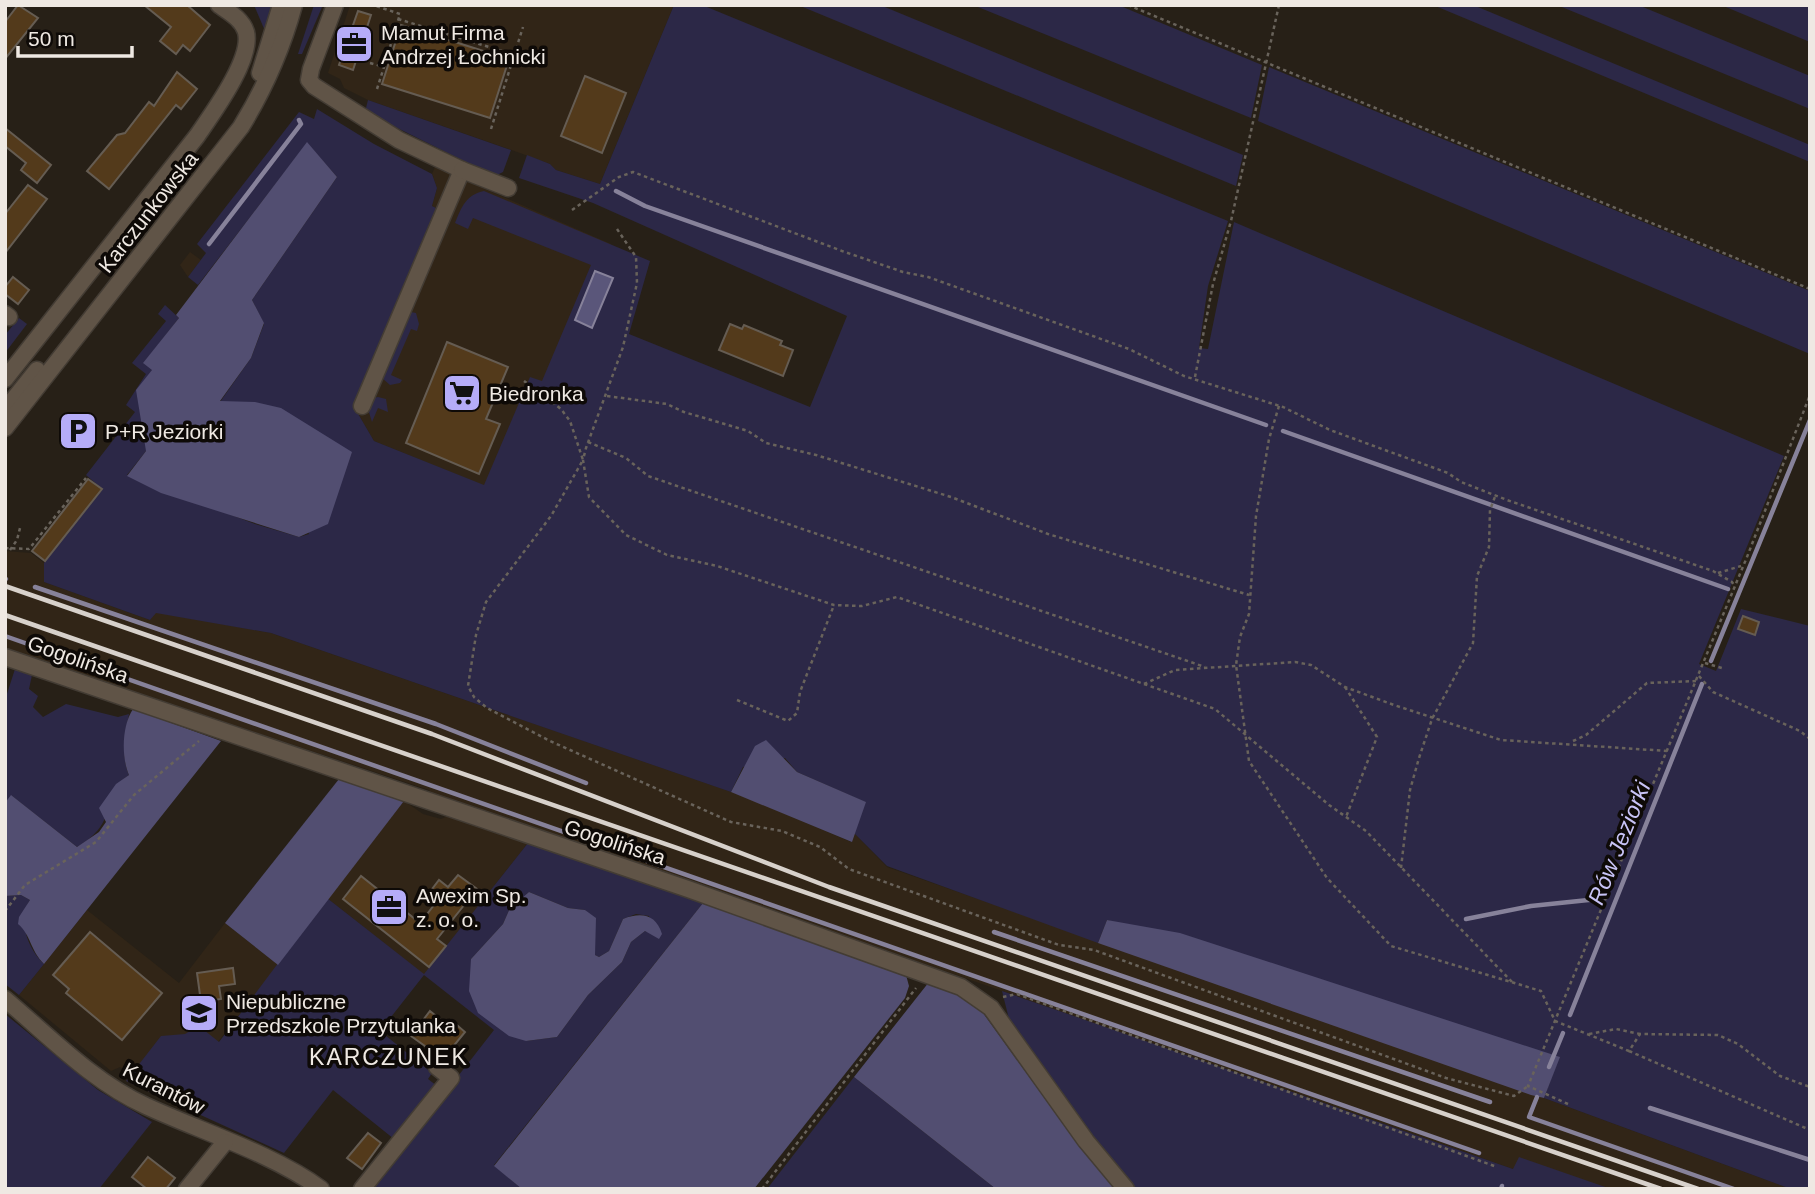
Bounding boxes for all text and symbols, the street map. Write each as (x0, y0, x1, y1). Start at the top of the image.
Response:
scale bar (18, 14, 131, 58)
place label: Mamut Firma Andrzej Łochnicki (381, 21, 546, 68)
office icon: Mamut Firma Andrzej Łochnicki (333, 23, 375, 65)
text: 50 m (28, 27, 75, 50)
street label: Karczunkowska (94, 147, 203, 277)
supermarket icon: Biedronka (441, 372, 483, 414)
place label: Biedronka (489, 382, 584, 405)
parking icon: P+R Jeziorki (57, 410, 99, 452)
place label: P+R Jeziorki (105, 420, 223, 443)
street label: Gogolińska (25, 631, 132, 687)
water label: Rów Jeziorki (1583, 777, 1656, 908)
street label: Gogolińska (561, 815, 669, 869)
place label: Awexim Sp. z. o. o. (416, 884, 527, 931)
office icon: Awexim Sp. z. o. o. (368, 886, 410, 928)
place label: Niepubliczne Przedszkole Przytulanka (226, 990, 456, 1037)
school or university icon: Niepubliczne Przedszkole Przytulanka (178, 992, 220, 1034)
district label: KARCZUNEK (309, 1044, 469, 1070)
street label: Kurantów (119, 1058, 209, 1119)

